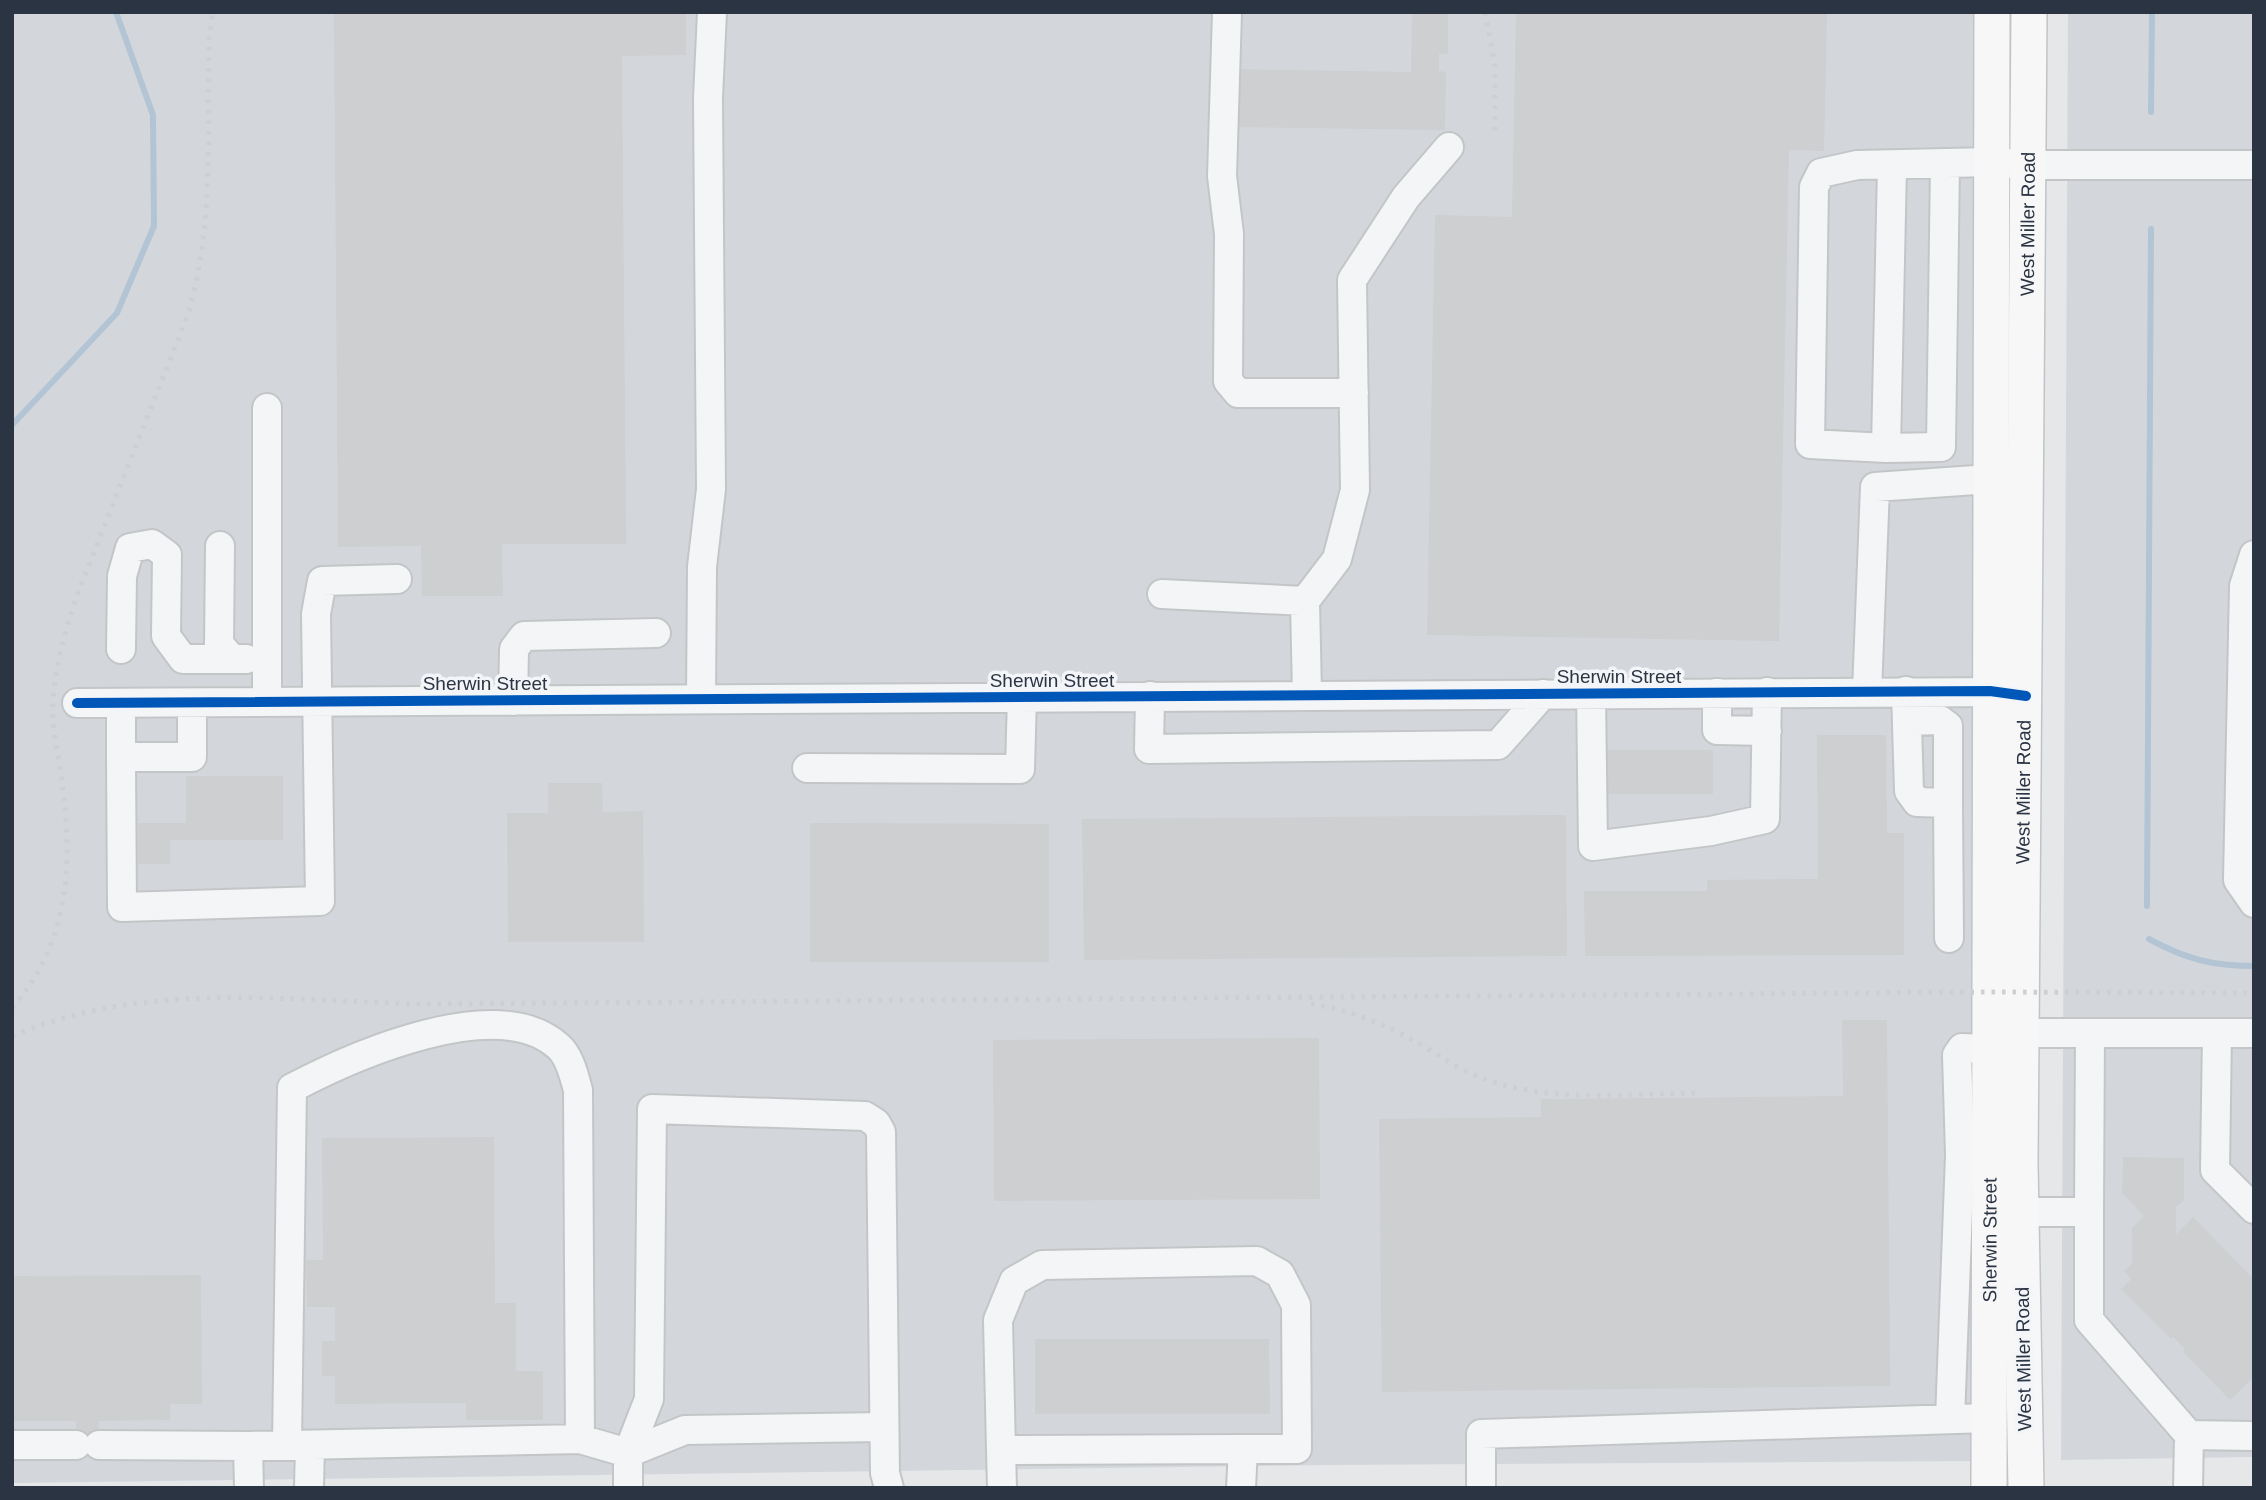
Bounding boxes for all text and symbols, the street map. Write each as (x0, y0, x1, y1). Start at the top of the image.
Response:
street label: West Miller Road (2017, 152, 2039, 296)
street label: Sherwin Street (1557, 666, 1682, 687)
street label: Sherwin Street (990, 670, 1115, 691)
street label: Sherwin Street (423, 673, 548, 694)
street label: West Miller Road (2012, 720, 2034, 864)
street label: Sherwin Street (1979, 1177, 2001, 1302)
street label: West Miller Road (2012, 1287, 2035, 1431)

